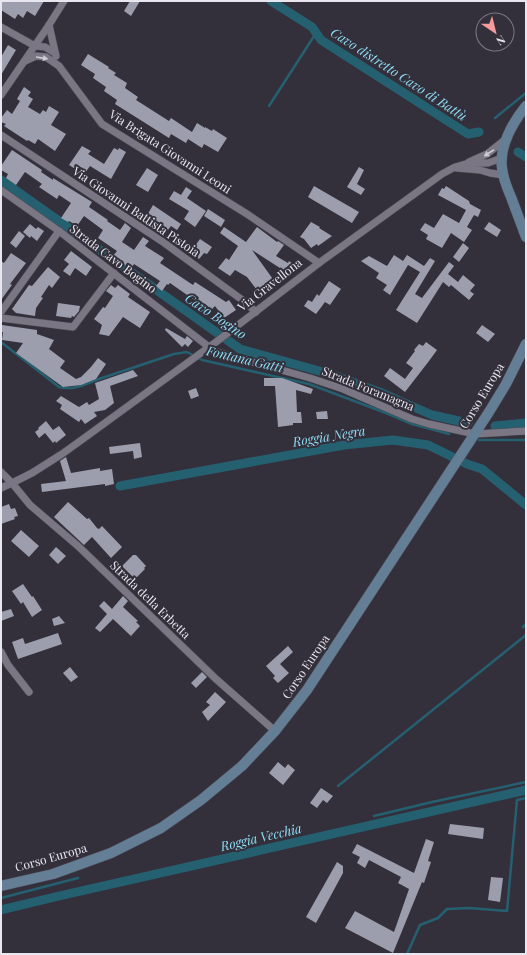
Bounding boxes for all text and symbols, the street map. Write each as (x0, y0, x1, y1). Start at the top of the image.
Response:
north arrow (475, 12, 515, 52)
water label: Cavo distretto Cavo di Battù (328, 23, 471, 124)
text: N (493, 32, 509, 49)
one-way arrow (36, 55, 49, 61)
street label: Via Brigata Giovanni Leoni (106, 105, 235, 197)
one-way arrow (483, 149, 494, 156)
street label: Via Giovanni Battista Pistoia (69, 162, 203, 260)
street label: Strada Cavo Bogino (67, 220, 161, 296)
street label: Via Gravellona (233, 254, 305, 315)
water label: Cavo Bogino (182, 289, 250, 342)
water label: Fontana Gatti (204, 341, 286, 376)
street label: Corso Europa (455, 360, 507, 431)
street label: Strada Foramagna (320, 362, 417, 414)
water label: Roggia Negra (290, 421, 367, 450)
street label: Strada della Erbetta (107, 557, 194, 642)
street label: Corso Europa (278, 631, 333, 702)
water label: Roggia Vecchia (218, 819, 303, 854)
street label: Corso Europa (13, 839, 89, 875)

